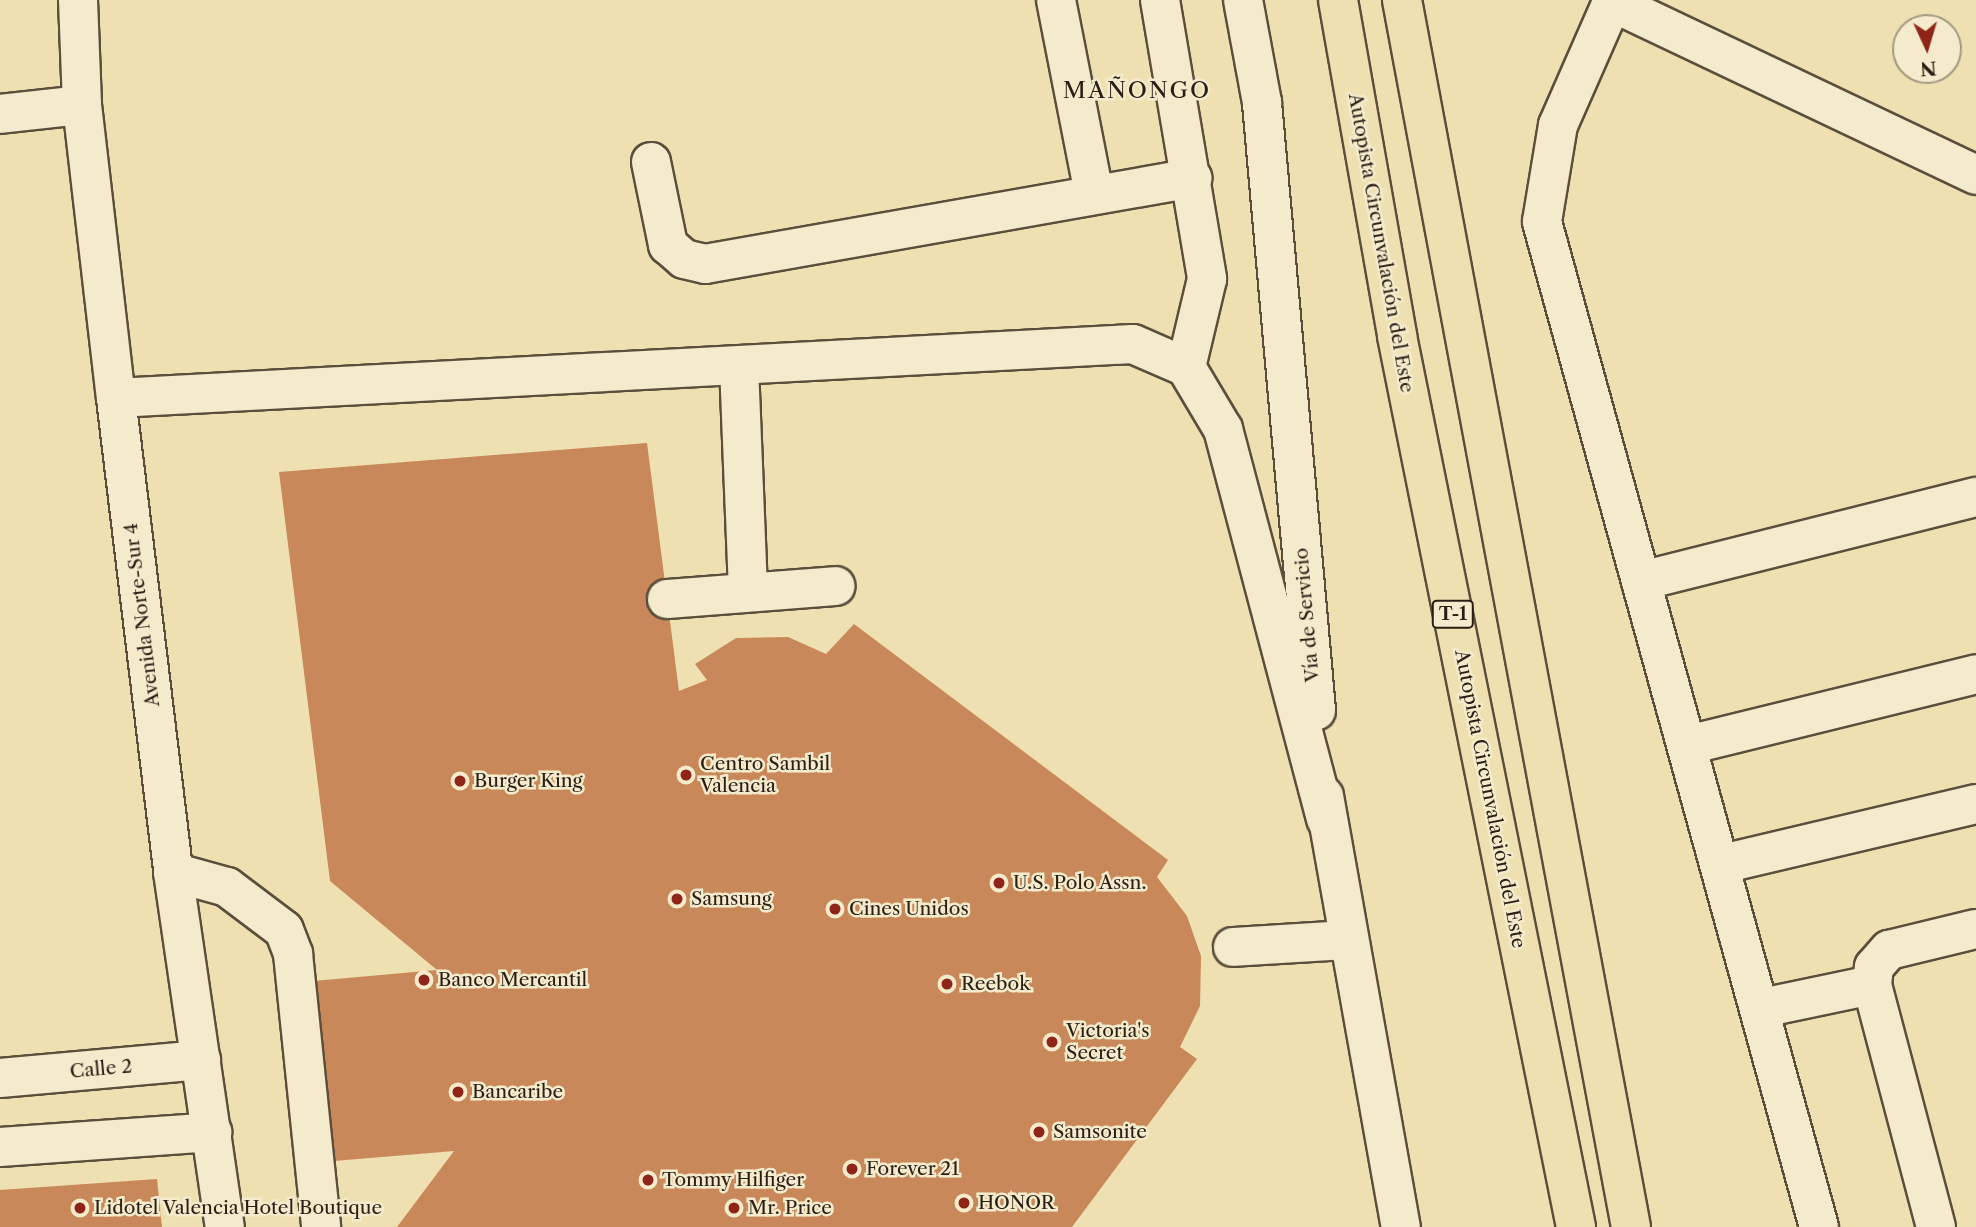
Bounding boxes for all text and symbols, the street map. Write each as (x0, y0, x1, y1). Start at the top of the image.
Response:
north arrow (1892, 14, 1962, 84)
text: N (1919, 56, 1937, 80)
district label: MAÑONGO (1064, 76, 1210, 104)
street label: Autopista Circunvalación del Este (1343, 91, 1419, 395)
street label: Avenida Norte-Sur 4 (119, 521, 165, 709)
street label: Vía de Servicio (1290, 547, 1324, 683)
road number: T-1 (1430, 600, 1476, 628)
street label: Autopista Circunvalación del Este (1450, 648, 1530, 950)
place label: Centro Sambil Valencia (700, 753, 830, 797)
marker: Centro Sambil Valencia (678, 767, 694, 783)
place label: Burger King (474, 770, 583, 792)
marker: Burger King (452, 773, 468, 789)
place label: U.S. Polo Assn. (1013, 872, 1147, 894)
marker: U.S. Polo Assn. (991, 875, 1007, 891)
place label: Samsung (691, 888, 772, 910)
marker: Samsung (669, 891, 685, 907)
place label: Cines Unidos (849, 898, 969, 920)
marker: Cines Unidos (827, 901, 843, 917)
place label: Banco Mercantil (438, 969, 587, 991)
marker: Banco Mercantil (416, 972, 432, 988)
place label: Reebok (961, 973, 1030, 995)
marker: Reebok (939, 976, 955, 992)
place label: Victoria's Secret (1066, 1020, 1150, 1064)
marker: Victoria's Secret (1044, 1034, 1060, 1050)
street label: Calle 2 (69, 1055, 133, 1083)
place label: Bancaribe (472, 1081, 563, 1103)
marker: Bancaribe (450, 1084, 466, 1100)
place label: Samsonite (1053, 1121, 1147, 1143)
marker: Samsonite (1031, 1124, 1047, 1140)
place label: Forever 21 (866, 1158, 960, 1180)
marker: Forever 21 (844, 1161, 860, 1177)
place label: Tommy Hilfiger (662, 1169, 805, 1191)
marker: Tommy Hilfiger (640, 1172, 656, 1188)
place label: HONOR (978, 1192, 1055, 1214)
marker: HONOR (956, 1195, 972, 1211)
place label: Lidotel Valencia Hotel Boutique (94, 1197, 383, 1219)
place label: Mr. Price (748, 1197, 832, 1219)
marker: Lidotel Valencia Hotel Boutique (72, 1200, 88, 1216)
marker: Mr. Price (726, 1200, 742, 1216)

